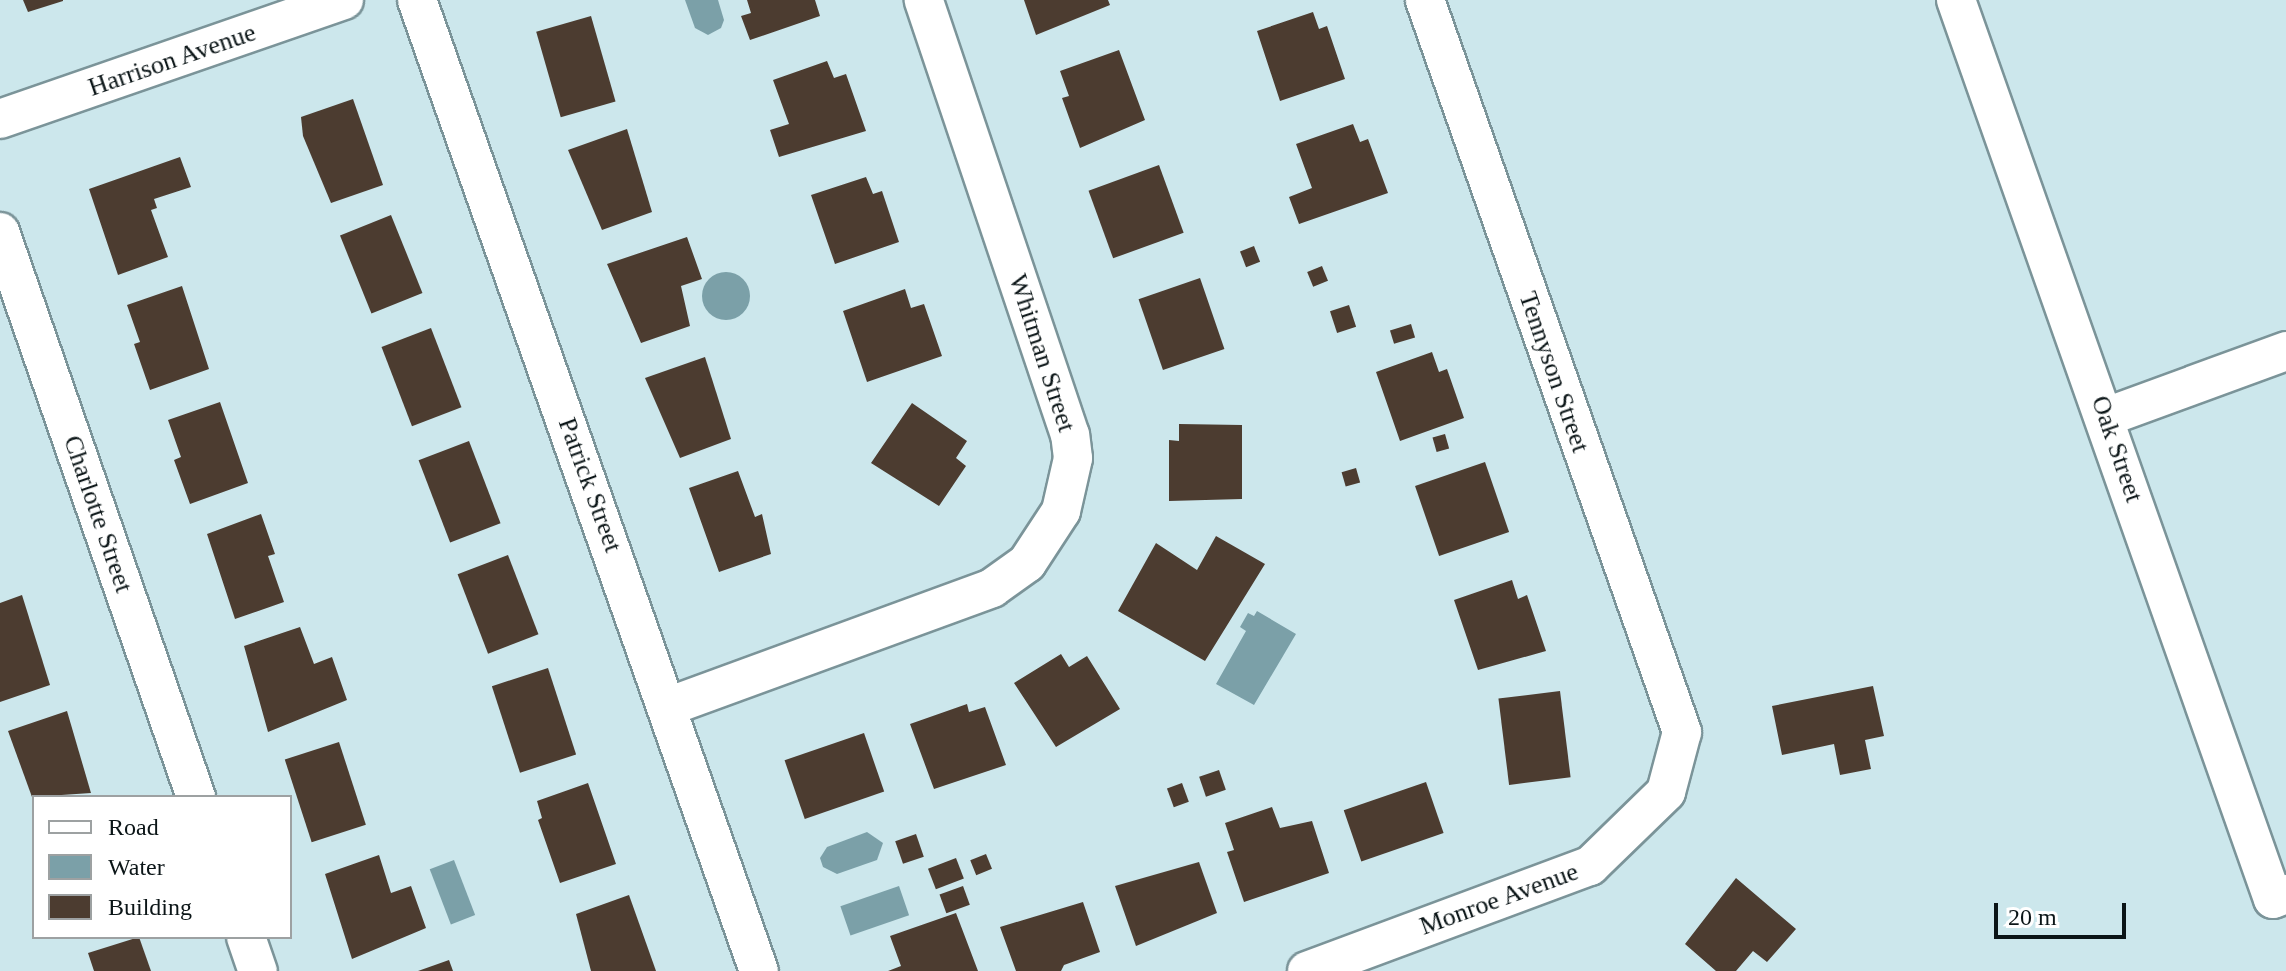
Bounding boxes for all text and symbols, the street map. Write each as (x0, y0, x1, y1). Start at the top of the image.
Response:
street label: Harrison Avenue (84, 17, 260, 103)
street label: Whitman Street (1002, 270, 1082, 436)
street label: Tennyson Street (1512, 288, 1596, 456)
street label: Oak Street (2084, 392, 2150, 506)
street label: Patrick Street (551, 414, 629, 556)
street label: Charlotte Street (57, 431, 139, 597)
legend (32, 795, 292, 939)
text: Road (108, 814, 159, 840)
text: Water (108, 854, 165, 880)
street label: Monroe Avenue (1415, 856, 1583, 942)
scale bar (1998, 887, 2130, 937)
text: Building (108, 894, 192, 920)
text: 20 m (2008, 904, 2057, 930)

